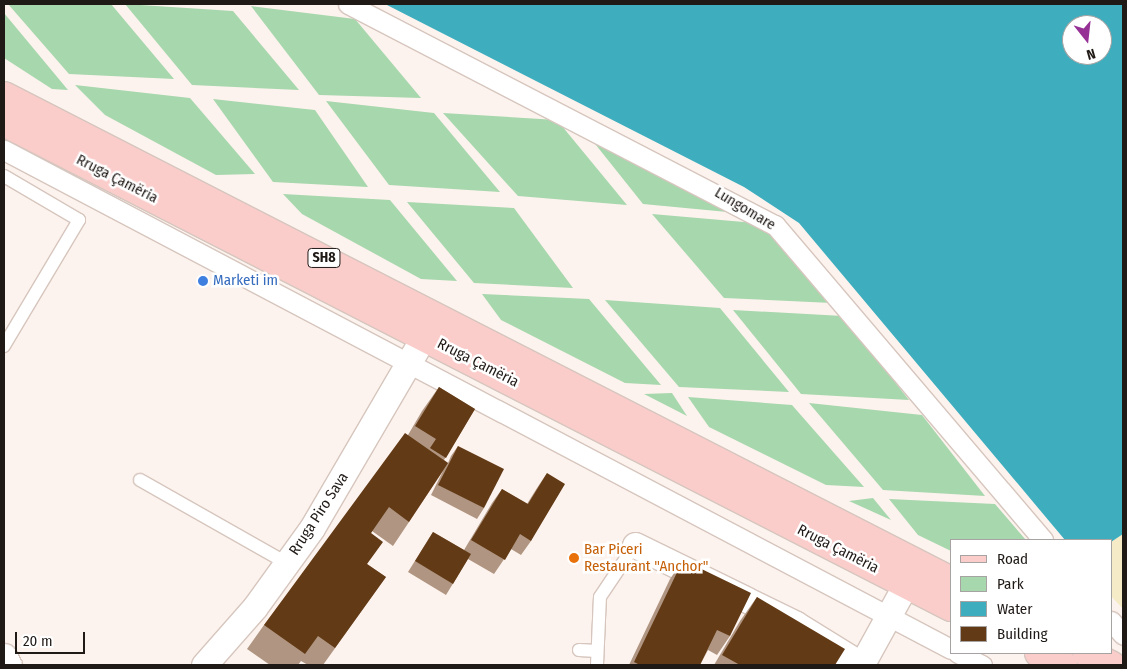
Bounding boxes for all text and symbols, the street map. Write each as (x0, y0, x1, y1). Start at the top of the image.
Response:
north arrow (1062, 15, 1112, 65)
text: N (1085, 45, 1097, 63)
street label: Rruga Çamëria (73, 151, 161, 207)
street label: Lungomare (711, 184, 779, 234)
road number: SH8 (306, 247, 342, 270)
place label: Marketi im (213, 272, 278, 290)
marker: Marketi im (197, 275, 209, 287)
street label: Rruga Çamëria (434, 335, 522, 391)
street label: Rruga Piro Sava (286, 469, 352, 559)
street label: Rruga Çamëria (794, 521, 882, 577)
legend (950, 539, 1112, 654)
place label: Bar Piceri Restaurant "Anchor" (584, 540, 708, 575)
text: Road (997, 550, 1028, 568)
marker: Bar Piceri Restaurant "Anchor" (568, 552, 580, 564)
text: Park (997, 575, 1024, 593)
text: Water (997, 600, 1032, 618)
scale bar (18, 622, 88, 654)
text: Building (997, 625, 1048, 643)
text: 20 m (23, 632, 53, 650)

